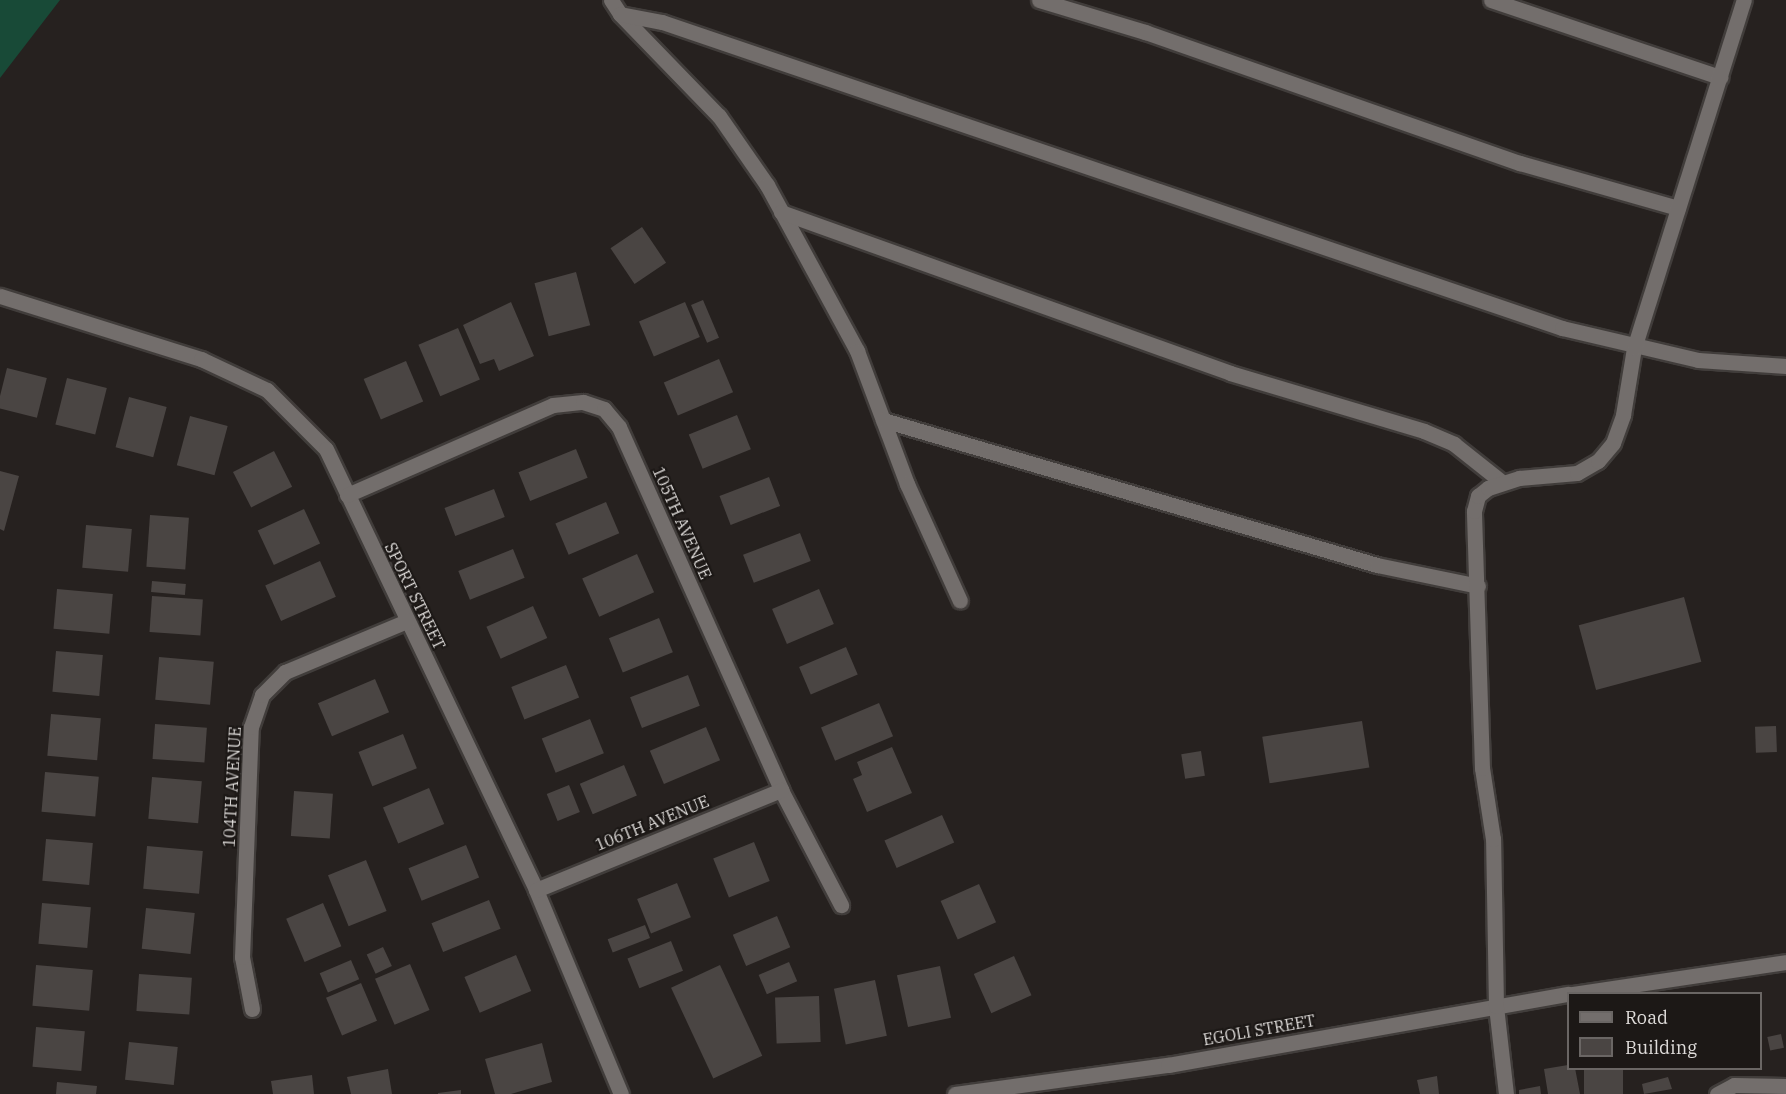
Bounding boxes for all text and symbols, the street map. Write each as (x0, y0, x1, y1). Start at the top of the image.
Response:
street label: 105TH AVENUE (649, 464, 715, 582)
street label: SPORT STREET (381, 539, 449, 653)
street label: 104TH AVENUE (219, 726, 245, 848)
street label: 106TH AVENUE (592, 791, 712, 855)
legend (1567, 992, 1762, 1070)
text: Road (1625, 1006, 1668, 1029)
street label: EGOLI STREET (1201, 1011, 1317, 1049)
text: Building (1625, 1036, 1697, 1059)

